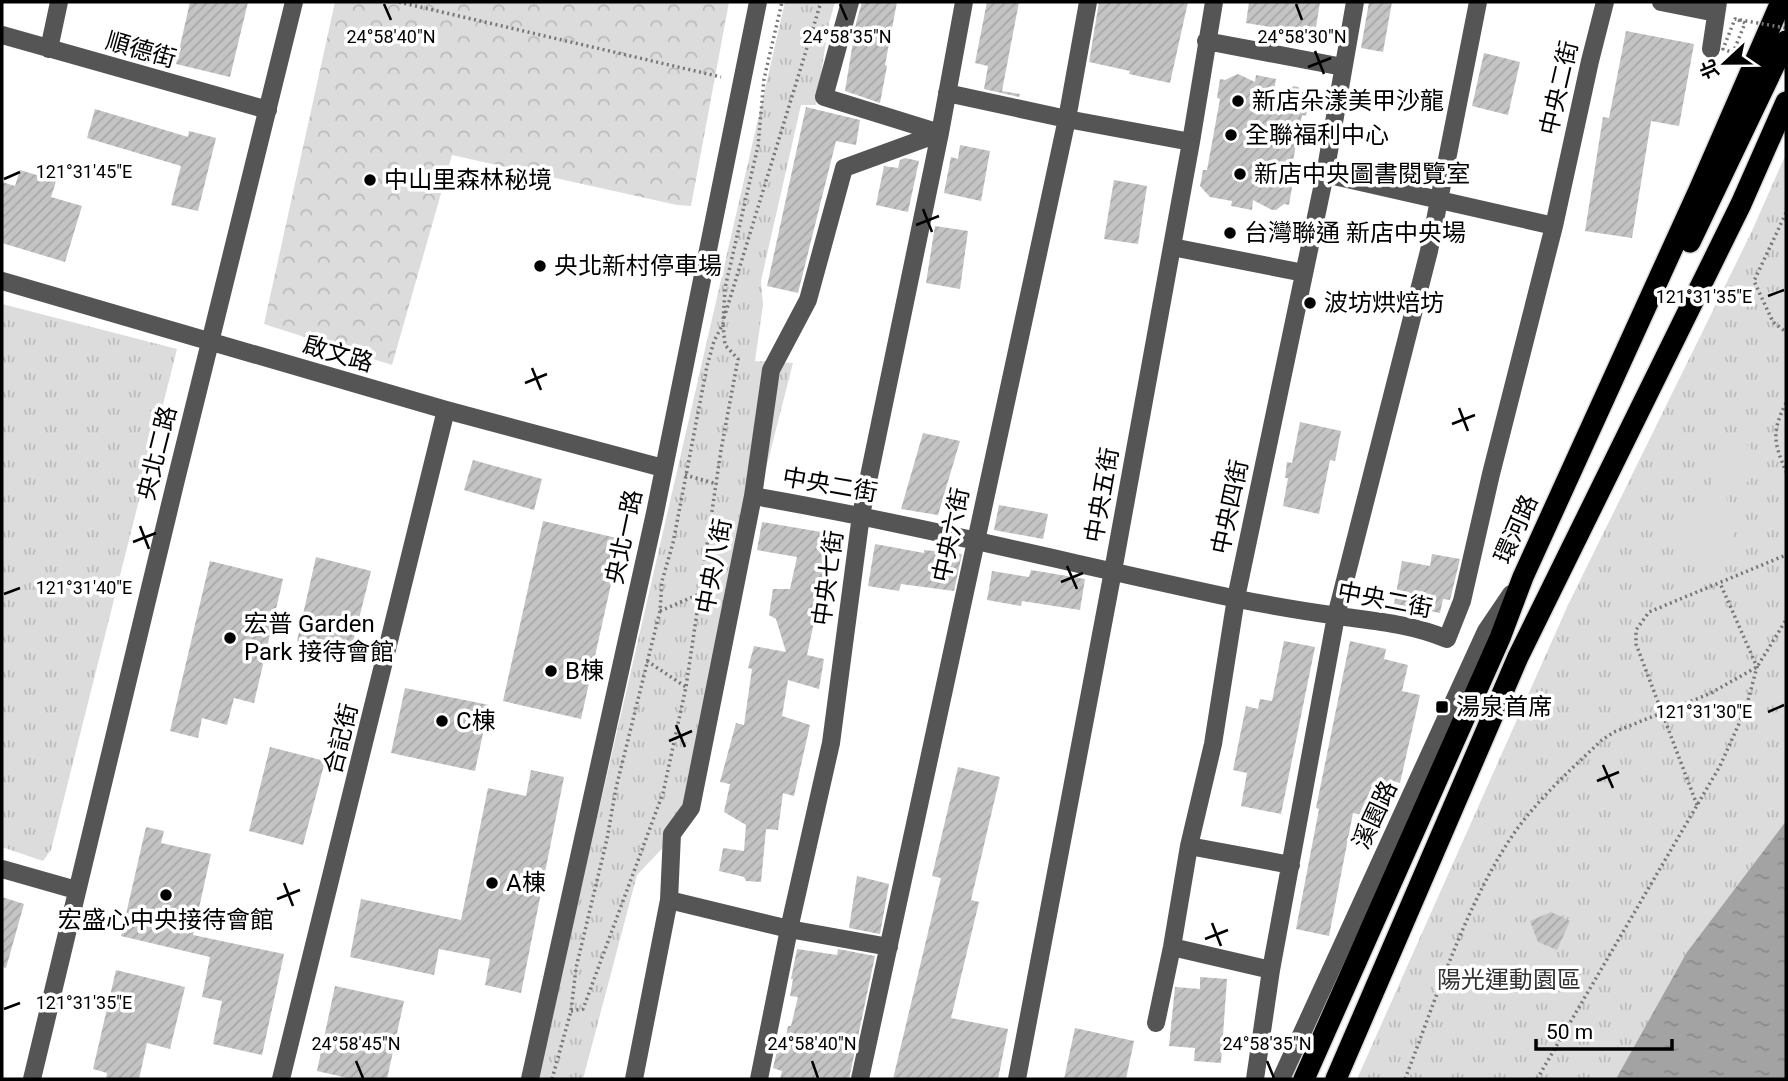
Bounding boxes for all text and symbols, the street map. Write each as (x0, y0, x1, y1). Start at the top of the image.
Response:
text: 24°58'40"N (346, 26, 436, 47)
text: 24°58'35"N (802, 26, 892, 47)
text: 24°58'30"N (1257, 26, 1347, 47)
street label: 順德街 (103, 27, 179, 73)
north arrow (1690, 28, 1760, 98)
street label: 中央二街 (1535, 38, 1583, 138)
text: 北 (1695, 56, 1724, 82)
place label: 新店朵漾美甲沙龍 (1252, 87, 1444, 115)
marker: 新店朵漾美甲沙龍 (1230, 93, 1246, 109)
place label: 全聯福利中心 (1245, 121, 1389, 149)
marker: 全聯福利中心 (1223, 127, 1239, 143)
place label: 新店中央圖書閱覽室 (1254, 160, 1470, 188)
text: 121°31'45"E (36, 161, 132, 182)
place label: 中山里森林秘境 (384, 166, 552, 194)
marker: 新店中央圖書閱覽室 (1232, 166, 1248, 182)
marker: 中山里森林秘境 (362, 172, 378, 188)
place label: 台灣聯通 新店中央場 (1244, 219, 1466, 247)
marker: 台灣聯通 新店中央場 (1222, 225, 1238, 241)
place label: 央北新村停車場 (554, 252, 722, 280)
marker: 央北新村停車場 (532, 258, 548, 274)
text: 121°31'35"E (1656, 286, 1752, 307)
place label: 波坊烘焙坊 (1324, 289, 1444, 317)
marker: 波坊烘焙坊 (1302, 295, 1318, 311)
street label: 啟文路 (300, 331, 376, 377)
street label: 央北二路 (132, 403, 182, 503)
street label: 中央五街 (1080, 445, 1124, 545)
street label: 中央四街 (1206, 457, 1254, 557)
street label: 中央二街 (780, 463, 880, 507)
street label: 中央六街 (927, 485, 975, 585)
street label: 央北一路 (600, 487, 648, 587)
street label: 環河路 (1489, 490, 1543, 568)
street label: 中央八街 (691, 516, 737, 616)
street label: 中央七街 (807, 529, 849, 627)
text: 121°31'40"E (36, 577, 132, 598)
street label: 中央二街 (1335, 577, 1435, 623)
place label: 宏普 Garden Park 接待會館 (244, 610, 394, 666)
marker: 宏普 Garden Park 接待會館 (222, 630, 238, 646)
place label: B棟 (565, 657, 604, 685)
marker: B棟 (543, 663, 559, 679)
place label: 湯泉首席 (1456, 693, 1552, 721)
marker: 湯泉首席 (1434, 699, 1450, 715)
street label: 合記街 (319, 701, 363, 777)
text: 121°31'30"E (1656, 701, 1752, 722)
place label: C棟 (456, 707, 496, 735)
marker: C棟 (434, 713, 450, 729)
street label: 溪園路 (1347, 776, 1403, 854)
place label: A棟 (506, 869, 546, 897)
marker: A棟 (484, 875, 500, 891)
marker: 宏盛心中央接待會館 (158, 887, 174, 903)
place label: 宏盛心中央接待會館 (58, 906, 274, 934)
park label: 陽光運動園區 (1437, 966, 1581, 994)
text: 121°31'35"E (36, 992, 132, 1013)
scale bar (1536, 1007, 1672, 1052)
text: 50 m (1546, 1020, 1593, 1044)
text: 24°58'45"N (311, 1033, 401, 1054)
text: 24°58'40"N (767, 1033, 857, 1054)
text: 24°58'35"N (1222, 1033, 1312, 1054)

